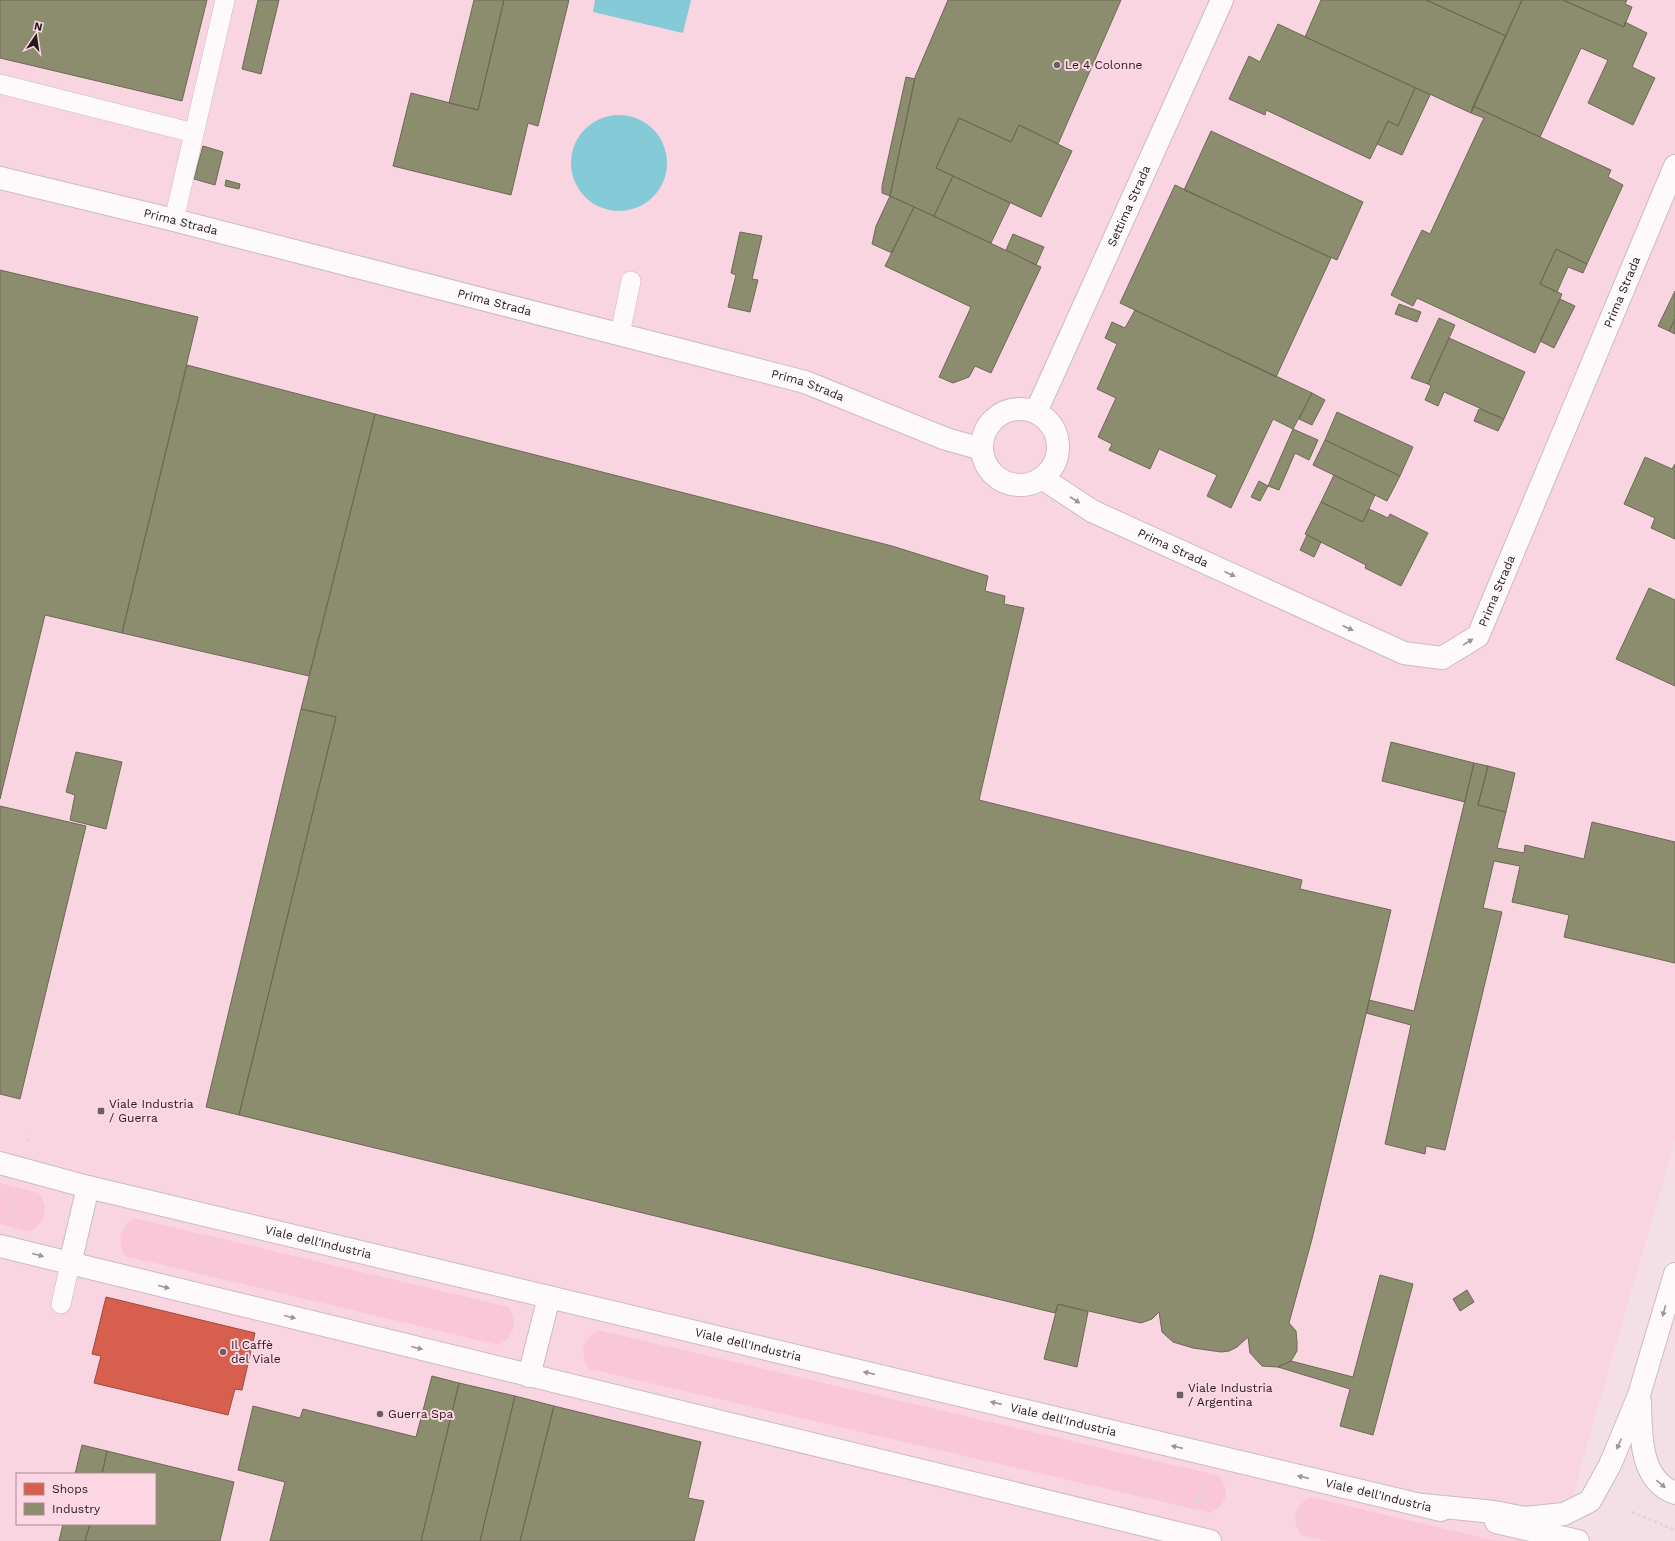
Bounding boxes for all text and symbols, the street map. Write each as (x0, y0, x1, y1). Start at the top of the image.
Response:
north arrow (16, 16, 56, 56)
text: N (33, 19, 44, 34)
place label: Le 4 Colonne (1065, 58, 1143, 72)
marker: Le 4 Colonne (1052, 60, 1062, 70)
street label: Settima Strada (1105, 163, 1153, 249)
street label: Prima Strada (142, 206, 220, 238)
street label: Prima Strada (1601, 254, 1643, 330)
street label: Prima Strada (456, 286, 533, 319)
street label: Prima Strada (770, 367, 846, 404)
one-way arrow (1070, 496, 1080, 504)
street label: Prima Strada (1136, 526, 1211, 570)
street label: Prima Strada (1476, 553, 1518, 629)
one-way arrow (1224, 571, 1236, 577)
one-way arrow (1343, 625, 1355, 631)
one-way arrow (1463, 638, 1473, 646)
place label: Viale Industria / Guerra (109, 1097, 194, 1125)
marker: Viale Industria / Guerra (96, 1106, 106, 1116)
street label: Viale dell'Industria (264, 1223, 373, 1261)
one-way arrow (31, 1253, 44, 1259)
one-way arrow (158, 1284, 170, 1290)
one-way arrow (1661, 1305, 1667, 1317)
one-way arrow (284, 1315, 296, 1321)
street label: Viale dell'Industria (694, 1325, 803, 1364)
place label: Il Caffè del Viale (231, 1338, 281, 1366)
one-way arrow (410, 1346, 423, 1352)
marker: Il Caffè del Viale (218, 1347, 228, 1357)
one-way arrow (863, 1370, 875, 1376)
place label: Viale Industria / Argentina (1188, 1381, 1273, 1409)
marker: Viale Industria / Argentina (1175, 1390, 1185, 1400)
one-way arrow (989, 1400, 1002, 1406)
street label: Viale dell'Industria (1009, 1400, 1118, 1439)
place label: Guerra Spa (388, 1407, 453, 1421)
marker: Guerra Spa (375, 1409, 385, 1419)
one-way arrow (1616, 1438, 1622, 1449)
one-way arrow (1170, 1443, 1183, 1449)
legend (16, 1473, 156, 1525)
one-way arrow (1297, 1473, 1309, 1479)
street label: Viale dell'Industria (1324, 1476, 1433, 1515)
one-way arrow (1656, 1479, 1666, 1488)
text: Shops (52, 1482, 88, 1496)
text: Industry (52, 1502, 101, 1516)

